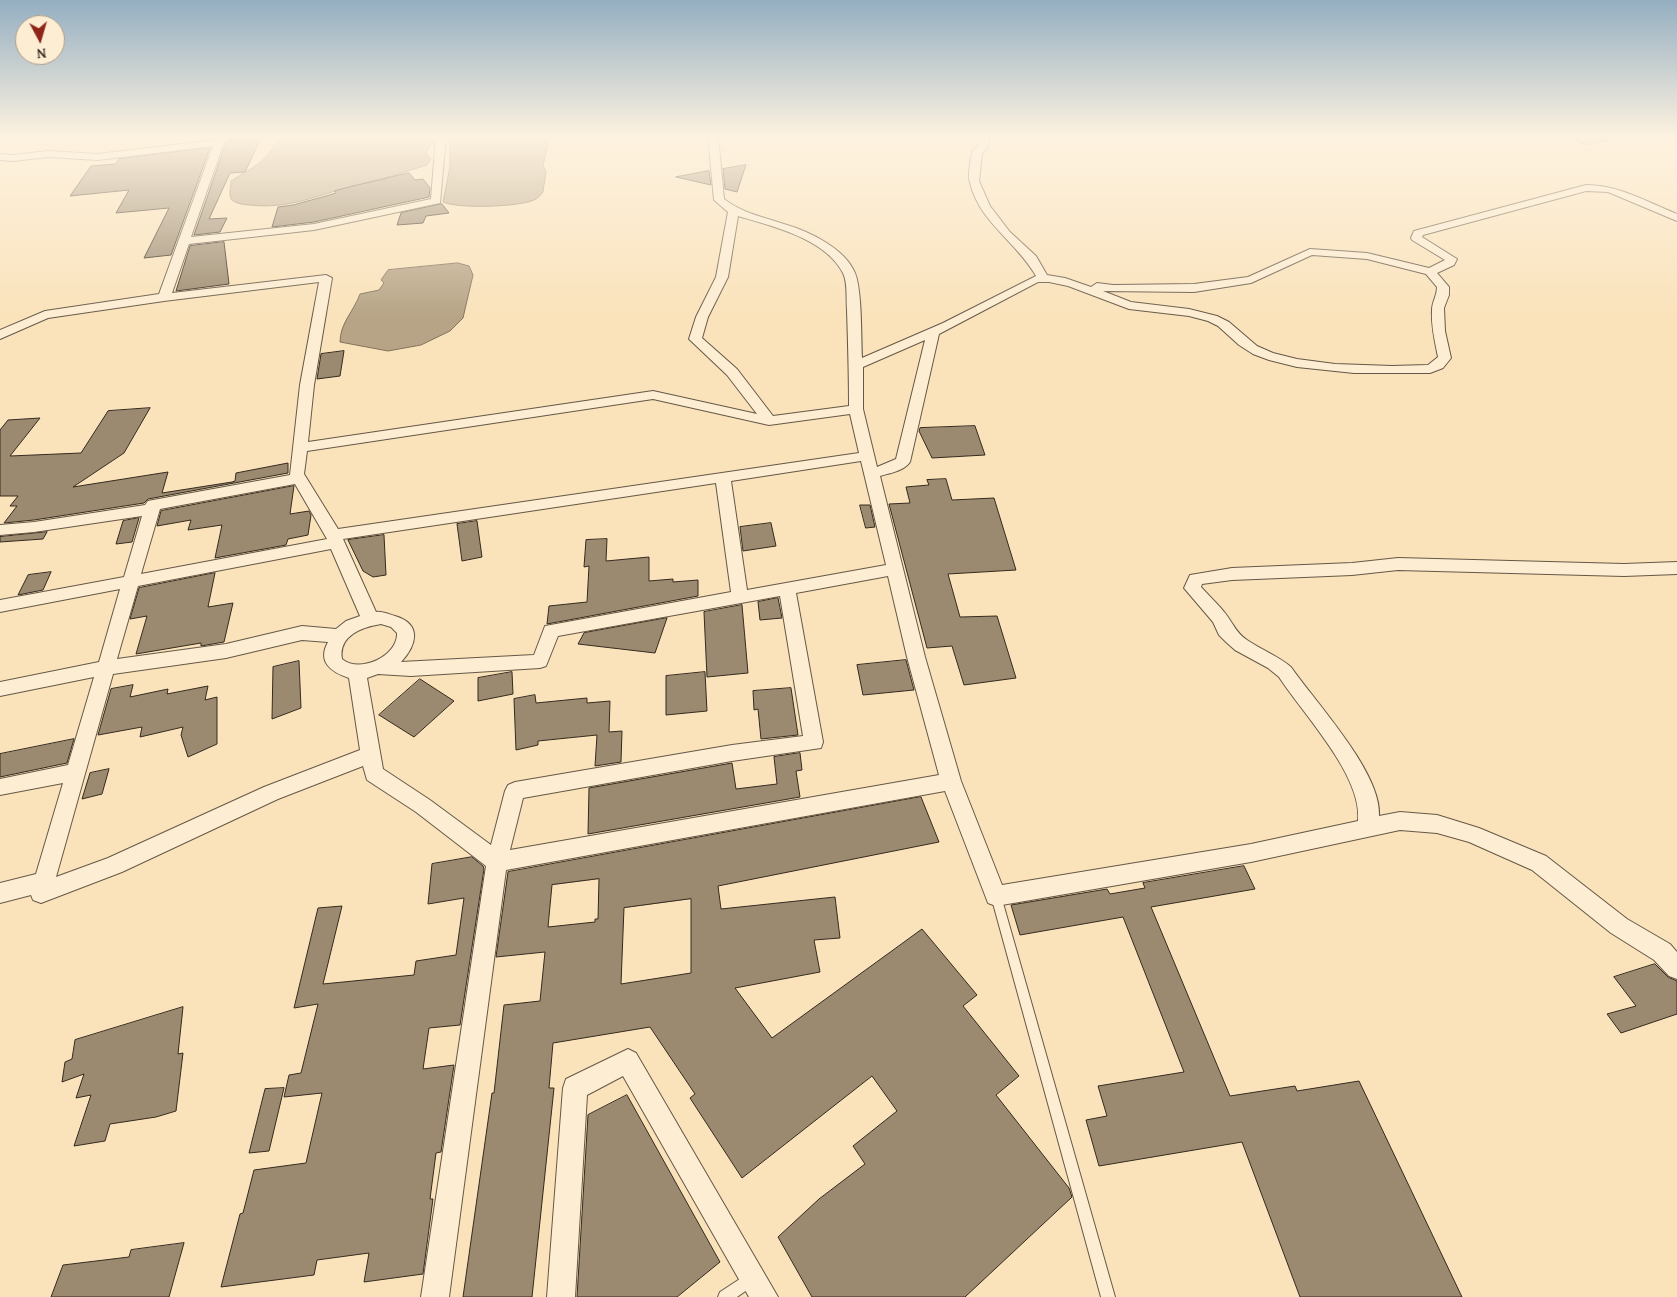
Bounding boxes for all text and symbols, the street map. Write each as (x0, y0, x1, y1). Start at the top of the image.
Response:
north arrow (15, 15, 65, 65)
text: N (36, 43, 47, 64)

